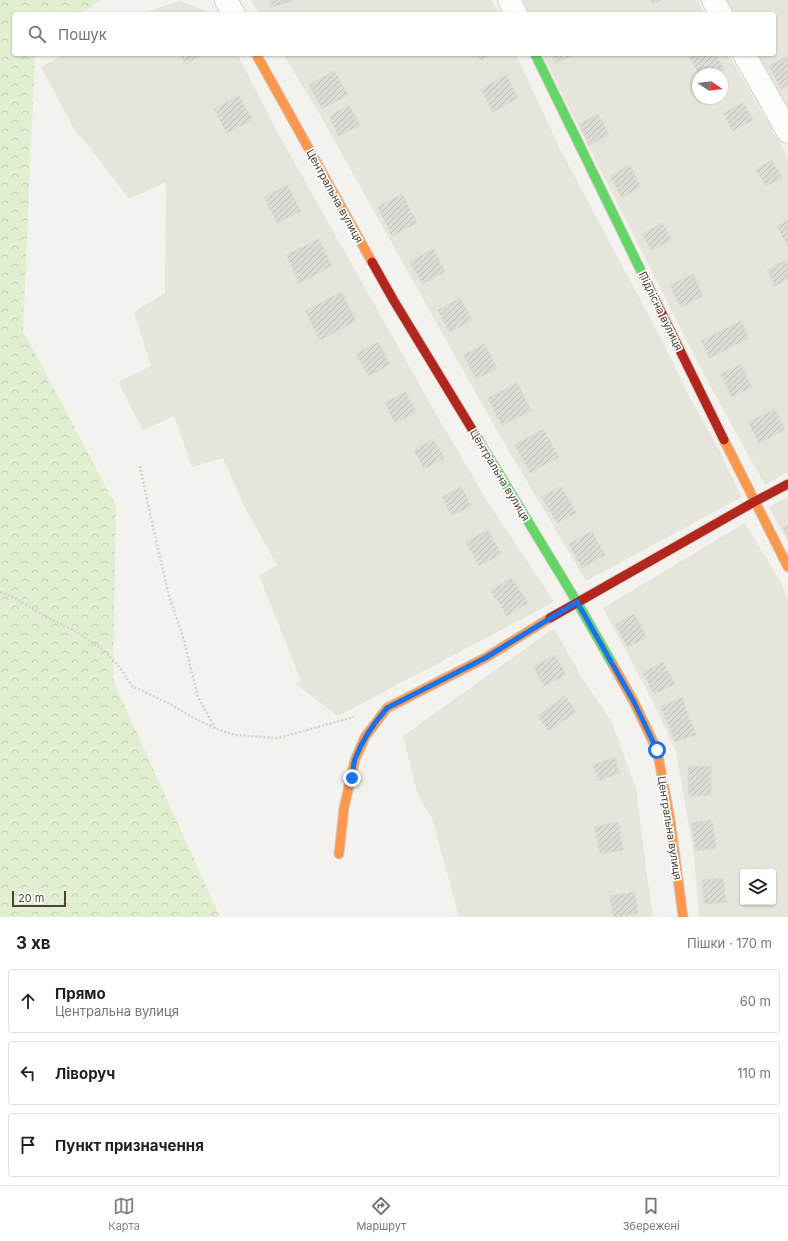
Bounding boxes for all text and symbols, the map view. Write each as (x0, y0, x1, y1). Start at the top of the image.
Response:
search box (12, 12, 776, 56)
icon: search (26, 23, 48, 45)
text: Пошук (58, 25, 107, 44)
north arrow (692, 68, 728, 104)
street label: Центральна вулиця (303, 147, 367, 245)
street label: Підлісна вулиця (636, 269, 686, 353)
street label: Центральна вулиця (467, 426, 533, 524)
route start (648, 741, 666, 759)
route end (343, 769, 361, 787)
street label: Центральна вулиця (655, 775, 685, 881)
map controls (740, 869, 776, 905)
button: layers (740, 869, 776, 905)
scale bar (12, 889, 66, 908)
text: 20 m (18, 891, 44, 905)
text: 3 хв (16, 933, 51, 953)
text: Пішки · 170 m (687, 935, 772, 951)
text: Прямо (55, 984, 106, 1003)
icon: ahead (17, 990, 39, 1012)
text: 60 m (740, 993, 771, 1009)
text: Центральна вулиця (55, 1003, 179, 1019)
icon: left (17, 1062, 39, 1084)
text: Ліворуч (55, 1064, 115, 1083)
text: 110 m (737, 1065, 771, 1081)
icon: arrive (17, 1134, 39, 1156)
text: Пункт призначення (55, 1136, 204, 1155)
tab: Карта (108, 1195, 140, 1233)
tab: Маршрут (356, 1195, 406, 1233)
tab: Збережені (623, 1195, 680, 1233)

